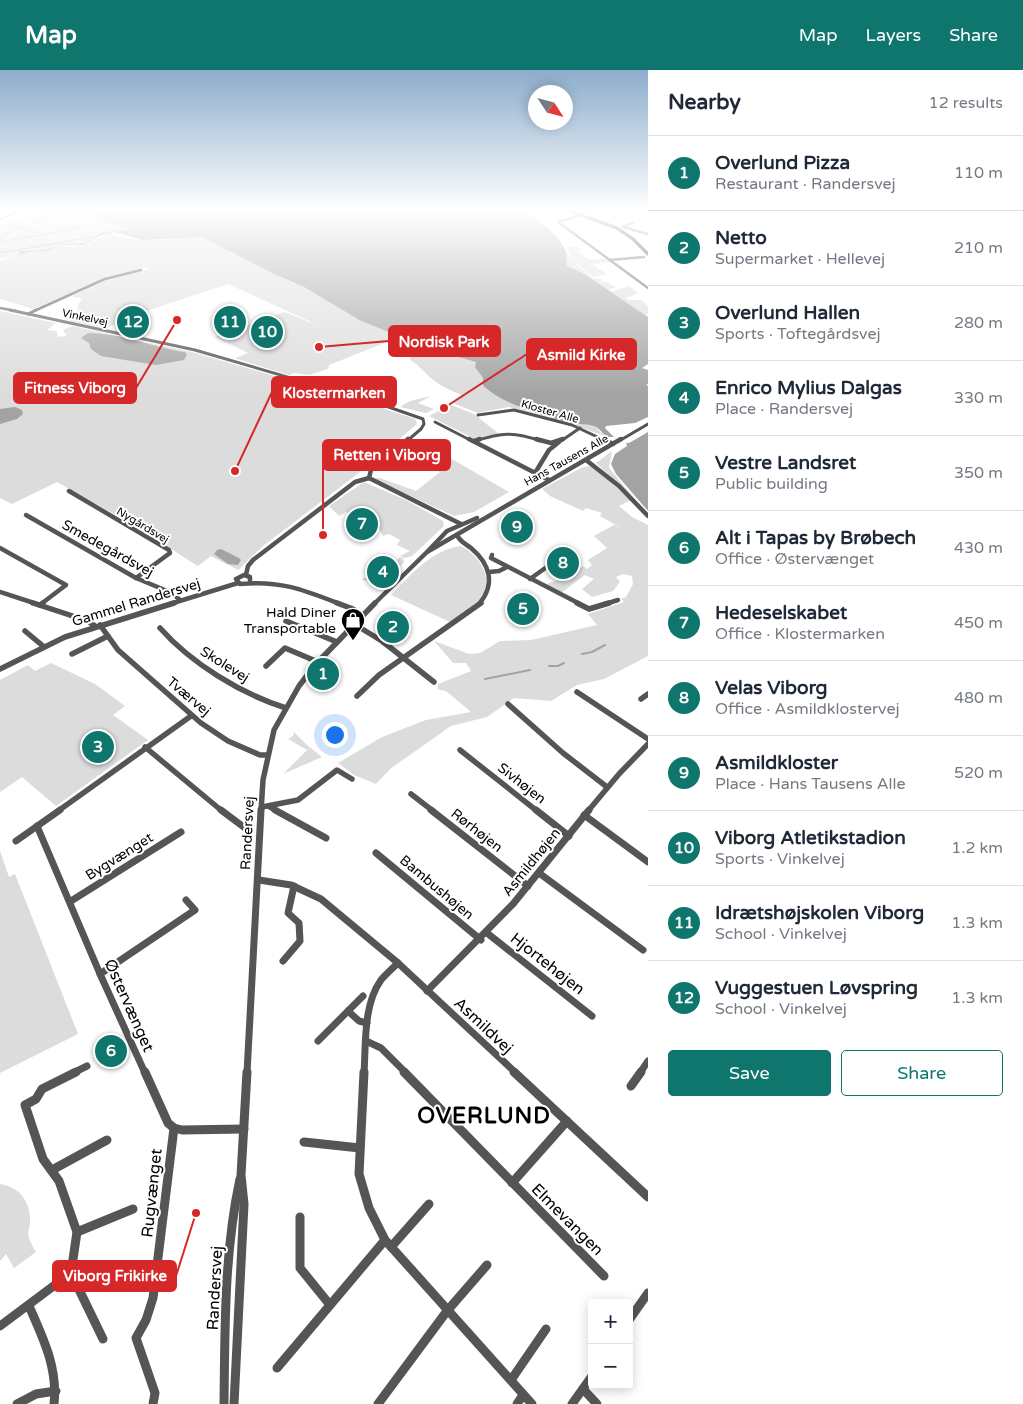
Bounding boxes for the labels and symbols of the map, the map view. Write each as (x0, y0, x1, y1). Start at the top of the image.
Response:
north arrow (528, 85, 573, 130)
pin: 12 (117, 303, 149, 341)
pin: 11 (214, 303, 246, 341)
street label: Vinkelvej (61, 306, 109, 329)
pin: 10 (251, 313, 283, 351)
callout: Nordisk Park (389, 326, 500, 356)
text: Nordisk Park (399, 333, 490, 351)
callout: Asmild Kirke (527, 339, 636, 369)
text: Asmild Kirke (536, 346, 626, 364)
callout: Fitness Viborg (14, 373, 136, 403)
callout: Klostermarken (272, 377, 396, 407)
text: Fitness Viborg (24, 379, 126, 398)
text: Klostermarken (282, 384, 386, 402)
street label: Kloster Alle (520, 397, 580, 426)
street label: Hans Tausens Alle (522, 432, 611, 489)
callout: Retten i Viborg (323, 440, 450, 470)
text: Retten i Viborg (333, 446, 441, 465)
street label: Nygårdsvej (114, 505, 171, 546)
pin: 7 (346, 505, 378, 543)
pin: 9 (501, 508, 533, 546)
street label: Smedegårdsvej (59, 516, 157, 581)
pin: 8 (547, 544, 579, 582)
pin: 4 (367, 553, 399, 591)
street label: Gammel Randersvej (70, 575, 202, 630)
pin: 5 (507, 590, 539, 628)
place label: Hald Diner Transportable (244, 604, 337, 637)
shop icon: Hald Diner Transportable (340, 607, 366, 641)
pin: 2 (377, 608, 409, 646)
street label: Skolevej (197, 643, 252, 686)
pin: 1 (307, 655, 339, 693)
street label: Tværvej (163, 673, 214, 720)
your location (322, 722, 348, 748)
pin: 3 (82, 728, 114, 766)
street label: Sivhøjen (494, 759, 549, 807)
street label: Randersvej (237, 796, 258, 870)
street label: Rørhøjen (447, 805, 506, 856)
street label: Asmildhøjen (499, 825, 564, 900)
street label: Bygvænget (82, 829, 157, 884)
street label: Bambushøjen (396, 851, 477, 923)
street label: Hjortehøjen (506, 928, 589, 999)
street label: Østervænget (100, 956, 158, 1055)
street label: Asmildvej (449, 993, 517, 1058)
pin: 6 (95, 1032, 127, 1070)
district label: OVERLUND (417, 1103, 551, 1129)
street label: Rugvænget (137, 1148, 167, 1239)
street label: Elmevangen (527, 1179, 608, 1260)
street label: Randersvej (203, 1245, 227, 1331)
callout: Viborg Frikirke (53, 1261, 176, 1291)
text: Viborg Frikirke (63, 1267, 167, 1286)

